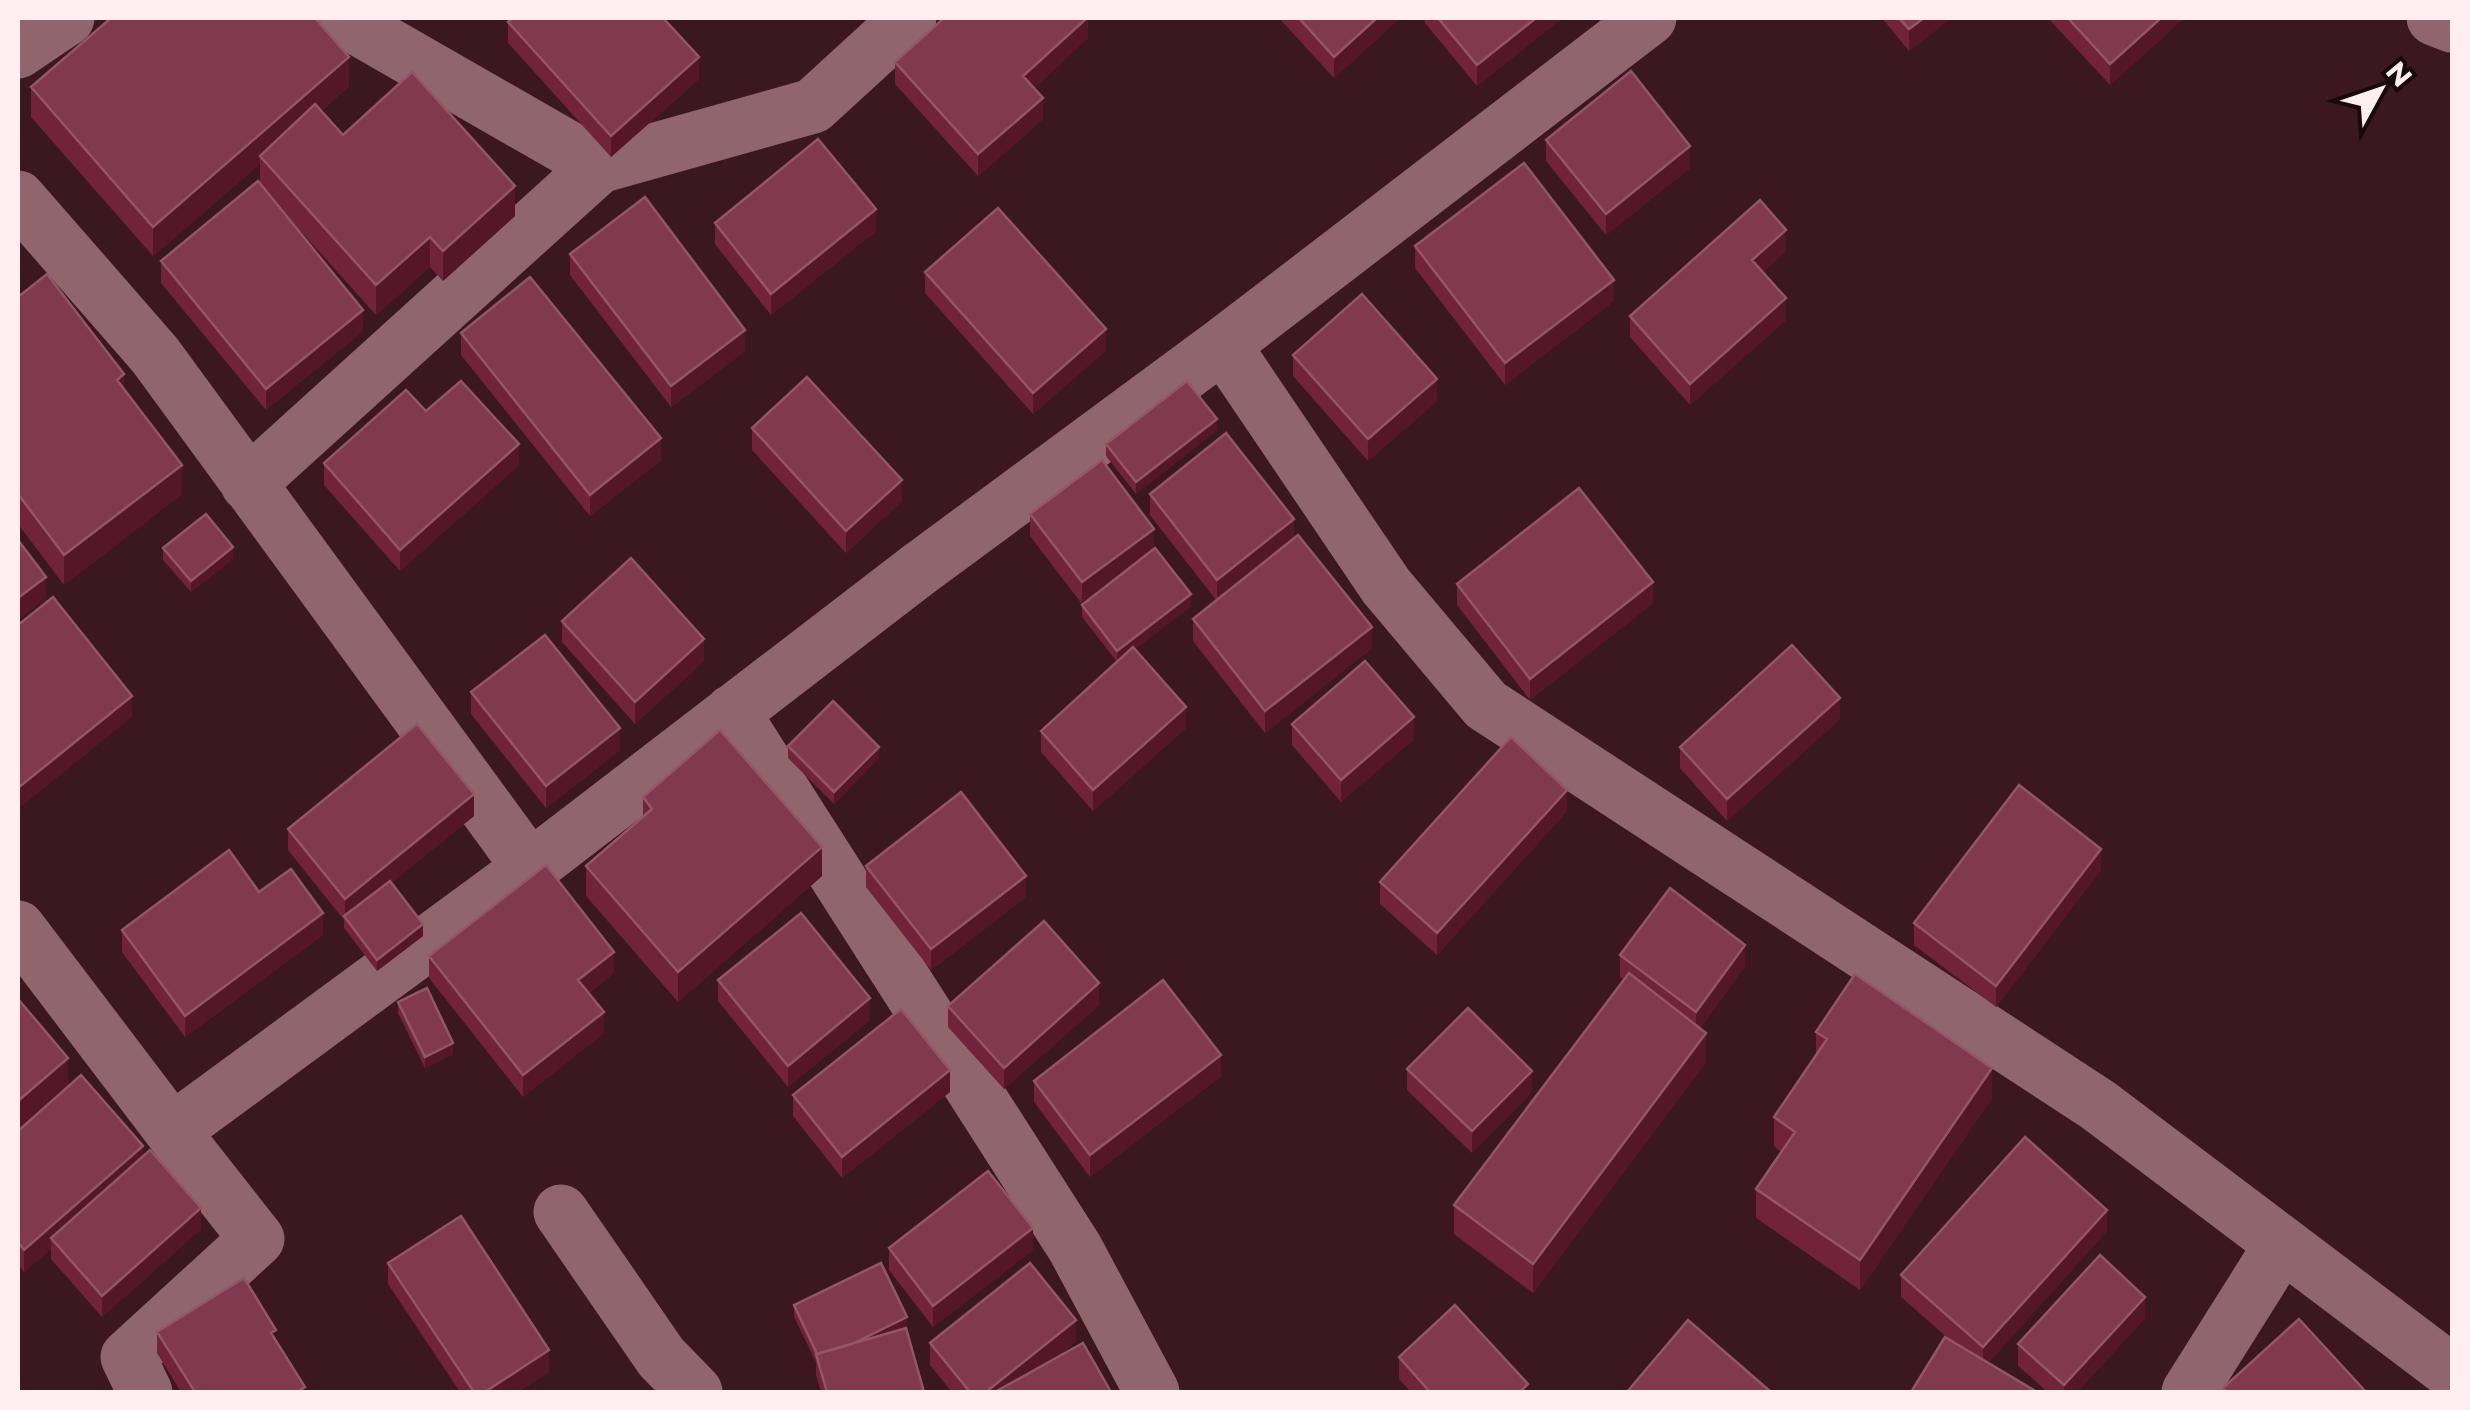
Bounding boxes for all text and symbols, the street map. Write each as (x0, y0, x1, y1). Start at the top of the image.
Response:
north arrow (2330, 40, 2430, 140)
text: N (2379, 54, 2419, 94)

